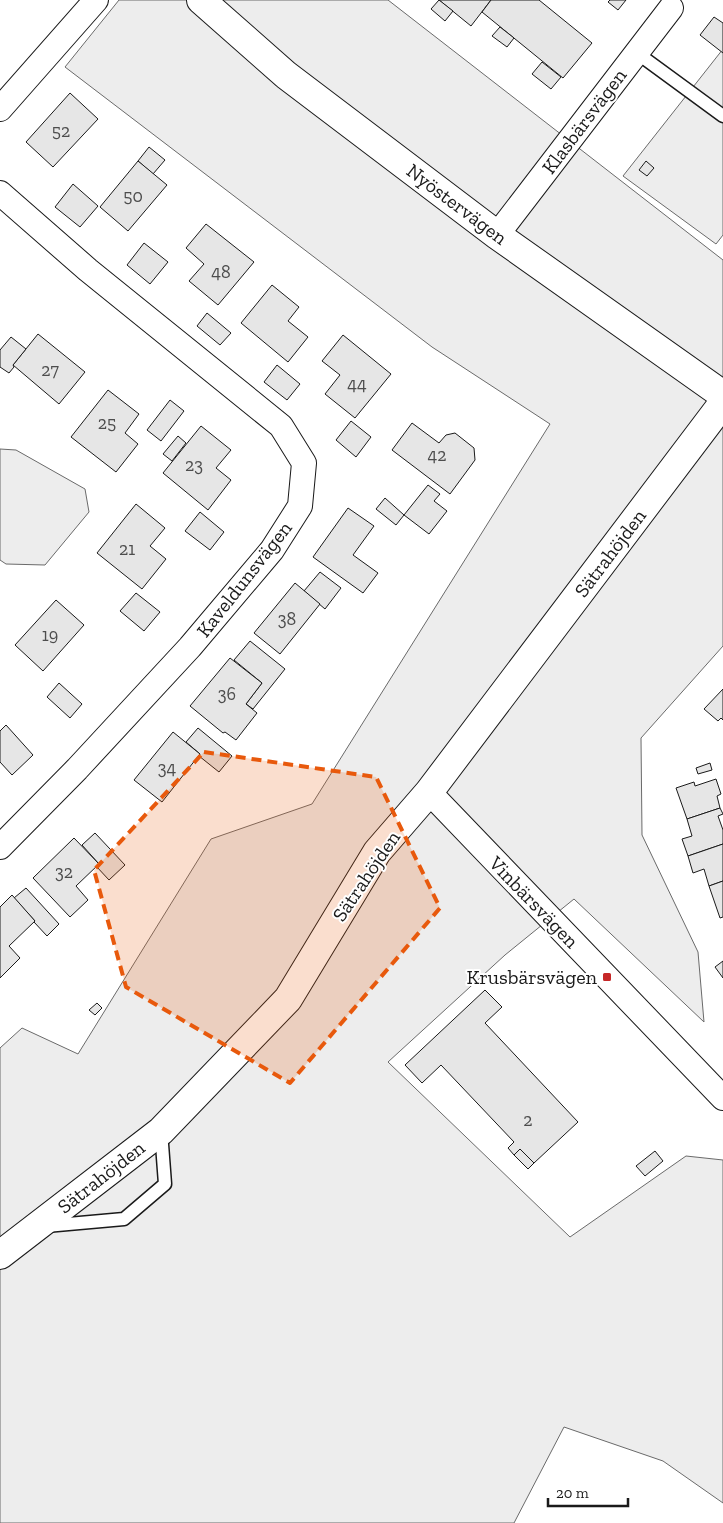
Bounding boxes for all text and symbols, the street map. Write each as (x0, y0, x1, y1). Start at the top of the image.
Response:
street label: Klasbärsvägen (537, 63, 632, 178)
house number: 52 (52, 120, 70, 142)
street label: Nyöstervägen (402, 158, 513, 250)
house number: 50 (123, 185, 143, 207)
house number: 48 (211, 261, 231, 283)
house number: 27 (41, 359, 59, 381)
house number: 44 (347, 373, 367, 395)
house number: 25 (98, 412, 116, 434)
house number: 42 (428, 444, 446, 466)
house number: 23 (185, 454, 203, 476)
street label: Sätrahöjden (569, 504, 651, 602)
street label: Kaveldunsvägen (191, 516, 297, 642)
house number: 21 (119, 538, 135, 560)
house number: 38 (278, 608, 296, 630)
house number: 19 (42, 624, 58, 646)
house number: 36 (218, 683, 236, 705)
house number: 34 (158, 757, 177, 779)
street label: Sätrahöjden (327, 826, 405, 926)
street label: Vinbärsvägen (483, 850, 584, 953)
house number: 32 (55, 861, 73, 883)
place label: Krusbärsvägen (467, 965, 598, 989)
marker: Krusbärsvägen (601, 971, 613, 983)
house number: 2 (523, 1109, 533, 1131)
street label: Sätrahöjden (53, 1135, 150, 1219)
scale bar (548, 1476, 628, 1508)
text: 20 m (556, 1484, 589, 1502)

